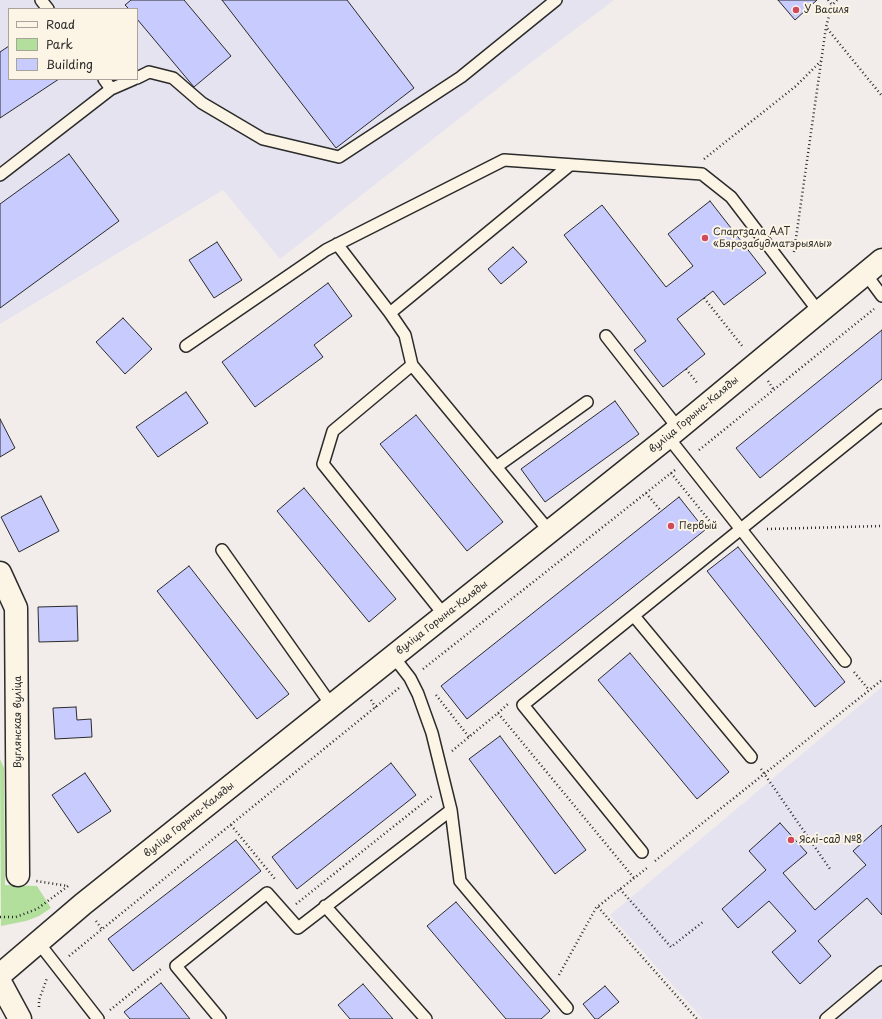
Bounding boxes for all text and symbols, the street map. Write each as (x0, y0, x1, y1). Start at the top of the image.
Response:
place label: У Василя (804, 4, 849, 16)
marker: У Василя (791, 5, 801, 15)
legend (8, 8, 138, 80)
text: Road (46, 15, 75, 33)
text: Park (46, 35, 73, 53)
text: Building (46, 55, 93, 73)
place label: Спартзала ААТ «Бярозабудматэрыялы» (713, 226, 832, 250)
marker: Спартзала ААТ «Бярозабудматэрыялы» (700, 233, 710, 243)
street label: вуліца Горына-Каляды (647, 374, 741, 456)
place label: Первый (679, 520, 717, 532)
marker: Первый (666, 521, 676, 531)
street label: вуліца Горына-Каляды (394, 579, 490, 657)
street label: Вуглянская вуліца (12, 676, 24, 768)
street label: вуліца Горына-Каляды (141, 780, 237, 860)
place label: Яслі-сад №8 (799, 834, 862, 846)
marker: Яслі-сад №8 (786, 835, 796, 845)

